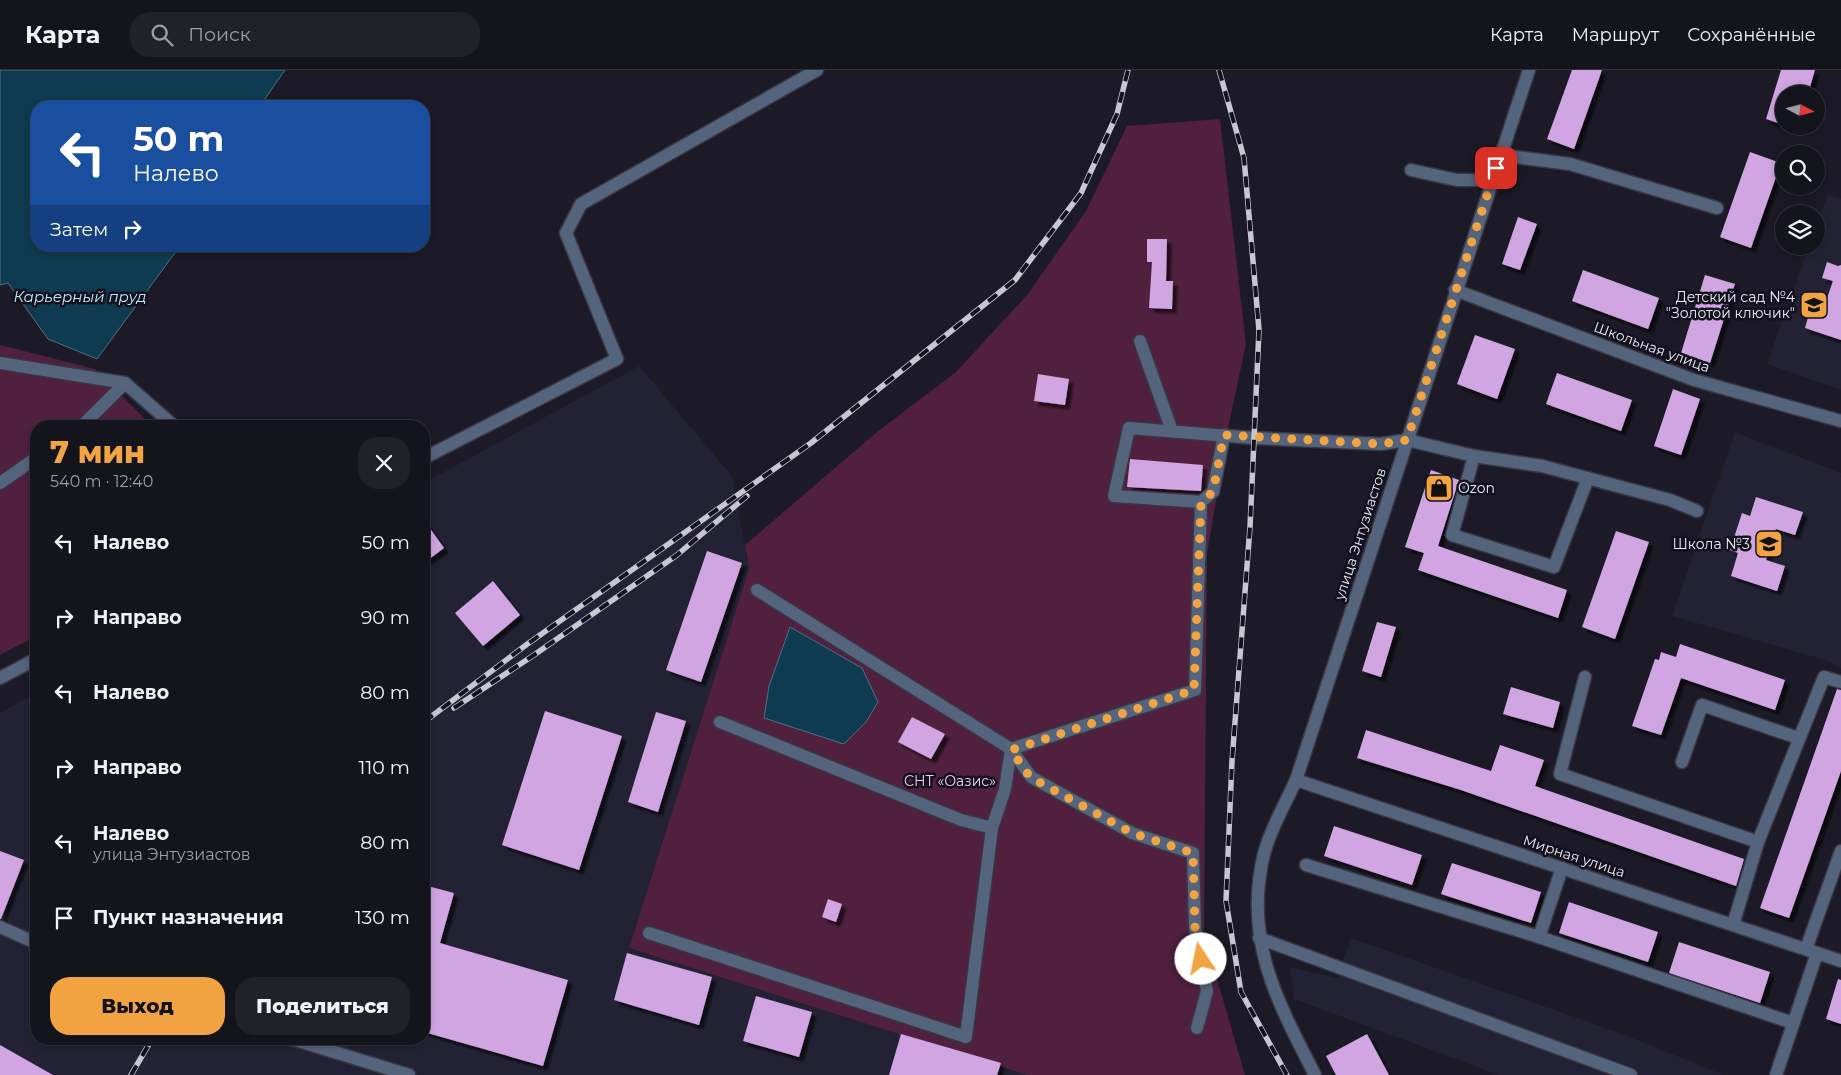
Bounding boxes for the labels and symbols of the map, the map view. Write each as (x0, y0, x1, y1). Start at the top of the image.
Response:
north arrow (1775, 85, 1825, 135)
pin (1475, 147, 1517, 189)
water label: Карьерный пруд (13, 287, 147, 306)
place label: Детский сад №4 "Золотой ключик" (1666, 288, 1796, 322)
school or university icon: Детский сад №4 "Золотой ключик" (1799, 290, 1829, 320)
street label: Школьная улица (1591, 318, 1713, 376)
street label: улица Энтузиастов (1330, 466, 1390, 603)
shop icon: Ozon (1424, 473, 1454, 503)
place label: Ozon (1458, 479, 1495, 497)
school or university icon: Школа №3 (1754, 529, 1784, 559)
place label: Школа №3 (1673, 535, 1750, 553)
park label: СНТ «Оазис» (904, 772, 996, 790)
street label: Мирная улица (1521, 831, 1627, 881)
position arrow (1174, 932, 1226, 984)

